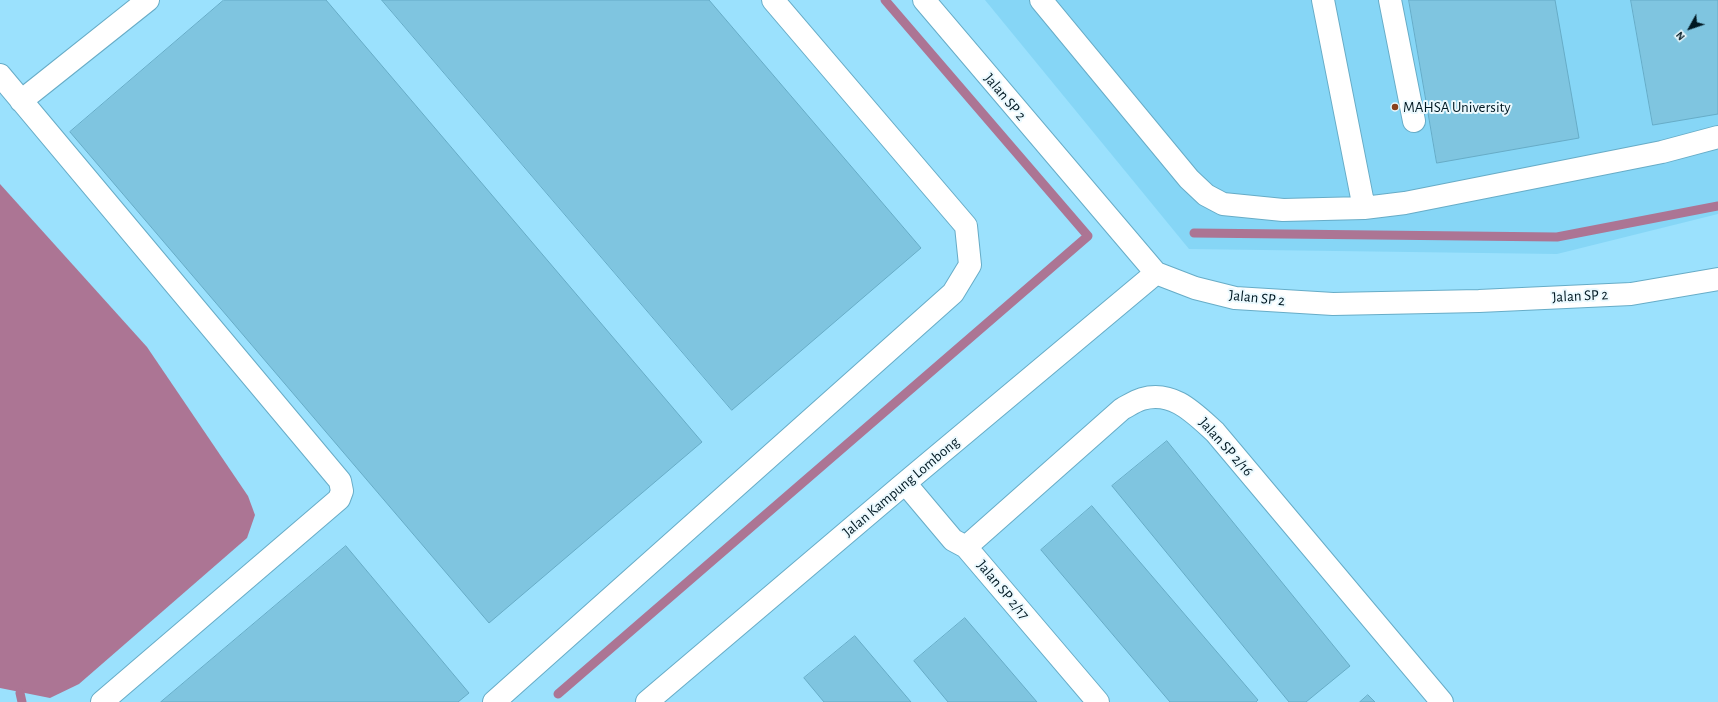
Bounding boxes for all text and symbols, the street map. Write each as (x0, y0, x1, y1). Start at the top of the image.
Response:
north arrow (1670, 8, 1710, 48)
text: N (1674, 30, 1687, 43)
street label: Jalan SP 2 (980, 70, 1030, 124)
place label: MAHSA University (1403, 98, 1511, 116)
marker: MAHSA University (1390, 102, 1400, 112)
street label: Jalan SP 2 (1228, 286, 1286, 310)
street label: Jalan SP 2 (1551, 286, 1609, 306)
street label: Jalan SP 2/16 (1195, 414, 1257, 480)
street label: Jalan Kampung Lombong (839, 433, 963, 541)
street label: Jalan SP 2/17 (973, 557, 1033, 623)

